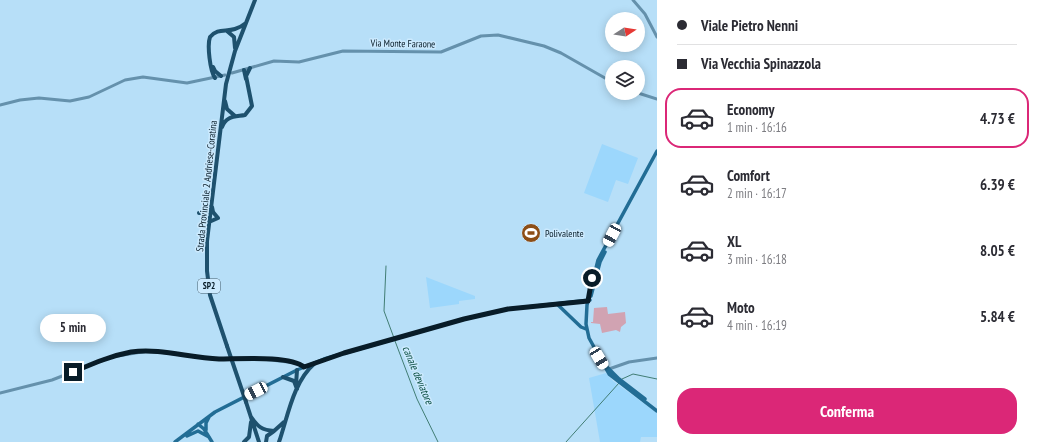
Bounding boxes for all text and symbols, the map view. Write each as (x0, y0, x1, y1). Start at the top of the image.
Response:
north arrow (605, 12, 645, 52)
map controls (605, 12, 645, 100)
text: Viale Pietro Nenni (701, 16, 798, 35)
street label: Via Monte Faraone (370, 36, 435, 51)
text: Via Vecchia Spinazzola (701, 54, 821, 73)
button: layers (605, 60, 645, 100)
icon: car (679, 100, 715, 136)
text: Economy (727, 100, 775, 119)
text: 4.73 € (980, 109, 1015, 128)
text: 1 min · 16:16 (727, 119, 787, 136)
street label: Strada Provinciale 2 Andriese-Coratina (193, 120, 220, 252)
icon: car (679, 166, 715, 202)
text: Comfort (727, 166, 770, 185)
text: 6.39 € (980, 175, 1015, 194)
text: 2 min · 16:17 (727, 185, 787, 202)
sports icon: Polivalente (520, 222, 542, 244)
car (601, 222, 623, 248)
place label: Polivalente (545, 227, 584, 240)
icon: car (679, 232, 715, 268)
text: XL (727, 232, 741, 251)
text: 8.05 € (980, 241, 1015, 260)
text: 3 min · 16:18 (727, 251, 787, 268)
route start (583, 269, 601, 287)
road number: SP2 (198, 279, 220, 293)
icon: car (679, 298, 715, 334)
text: Moto (727, 298, 755, 317)
text: 5.84 € (980, 307, 1015, 326)
callout: 5 min (40, 314, 106, 342)
text: 4 min · 16:19 (727, 317, 787, 334)
text: 5 min (60, 319, 86, 336)
water label: canale deviatore (399, 344, 437, 408)
car (588, 345, 610, 371)
route end (64, 363, 82, 381)
car (243, 380, 269, 402)
button: Conferma (677, 388, 1017, 434)

